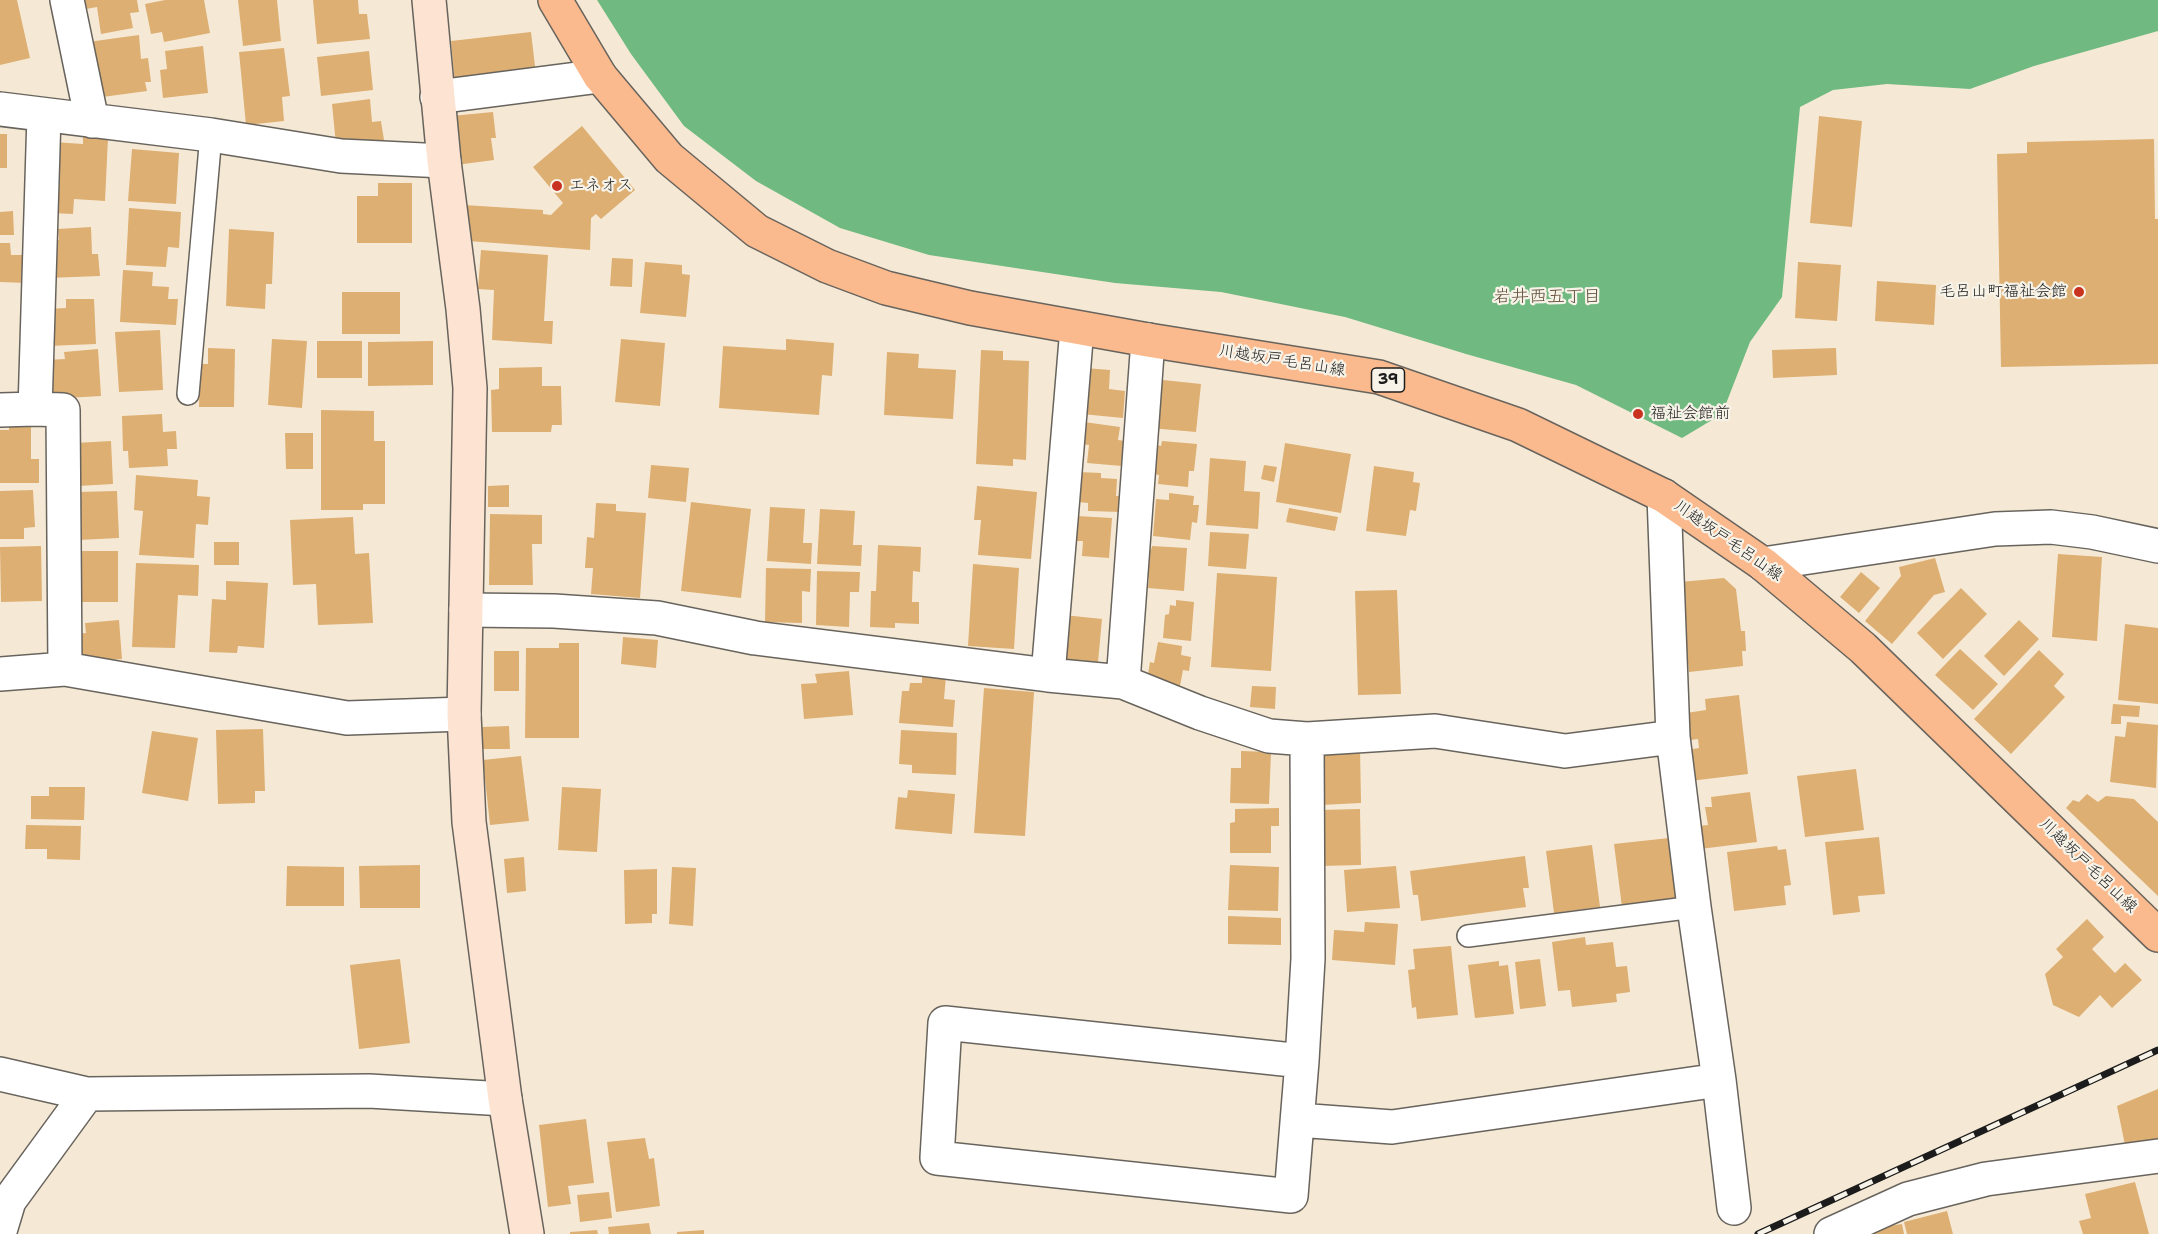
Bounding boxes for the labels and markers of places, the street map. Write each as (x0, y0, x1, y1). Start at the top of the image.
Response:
place label: エネオス (569, 176, 633, 196)
marker: エネオス (550, 179, 564, 193)
place label: 毛呂山町福祉会館 (1939, 282, 2067, 302)
marker: 毛呂山町福祉会館 (2072, 285, 2086, 299)
place label: 福祉会館前 (1650, 404, 1730, 424)
marker: 福祉会館前 (1631, 407, 1645, 421)

